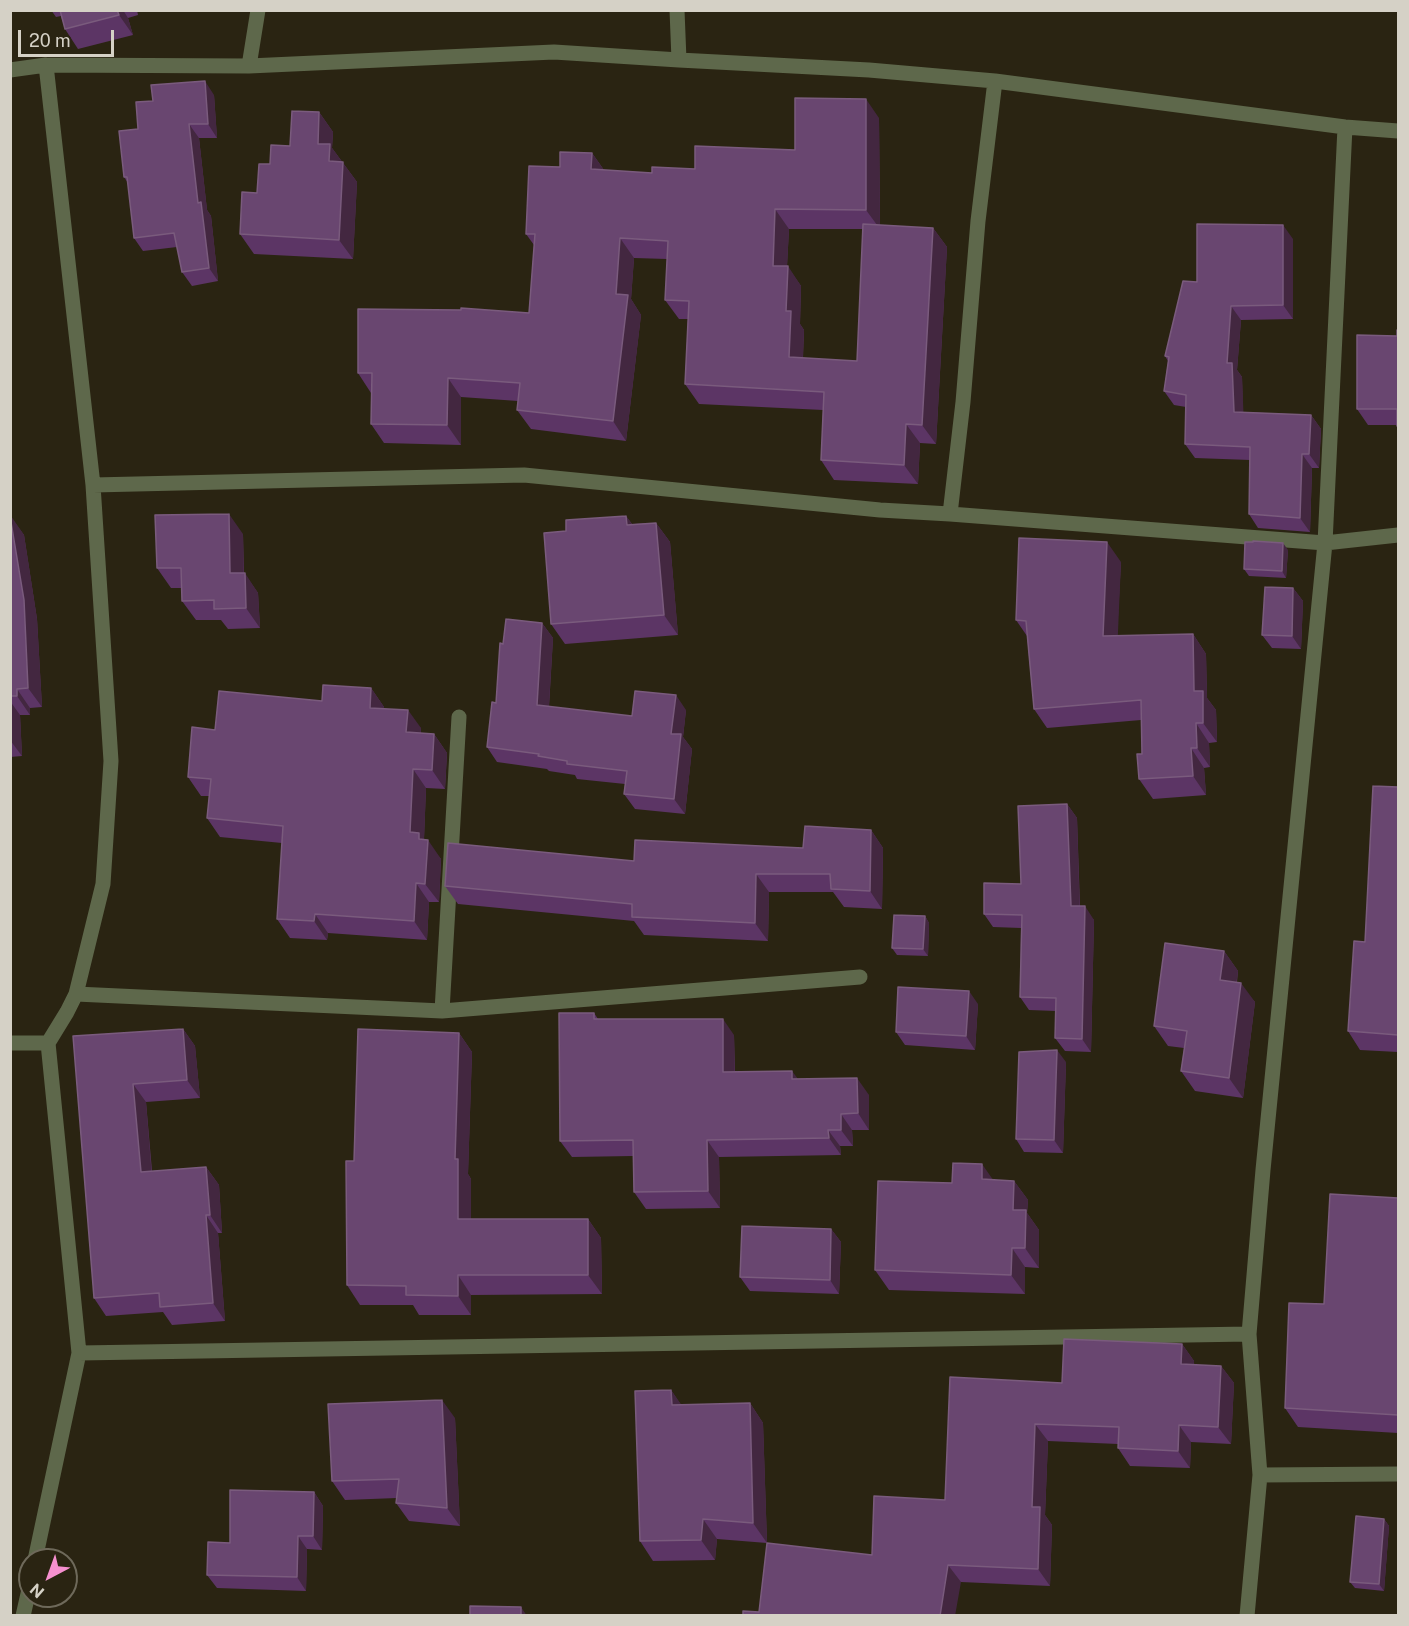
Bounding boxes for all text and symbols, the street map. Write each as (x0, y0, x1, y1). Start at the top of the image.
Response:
scale bar (21, 18, 117, 56)
text: 20 m (29, 30, 71, 51)
north arrow (18, 1548, 78, 1608)
text: N (26, 1579, 48, 1602)

